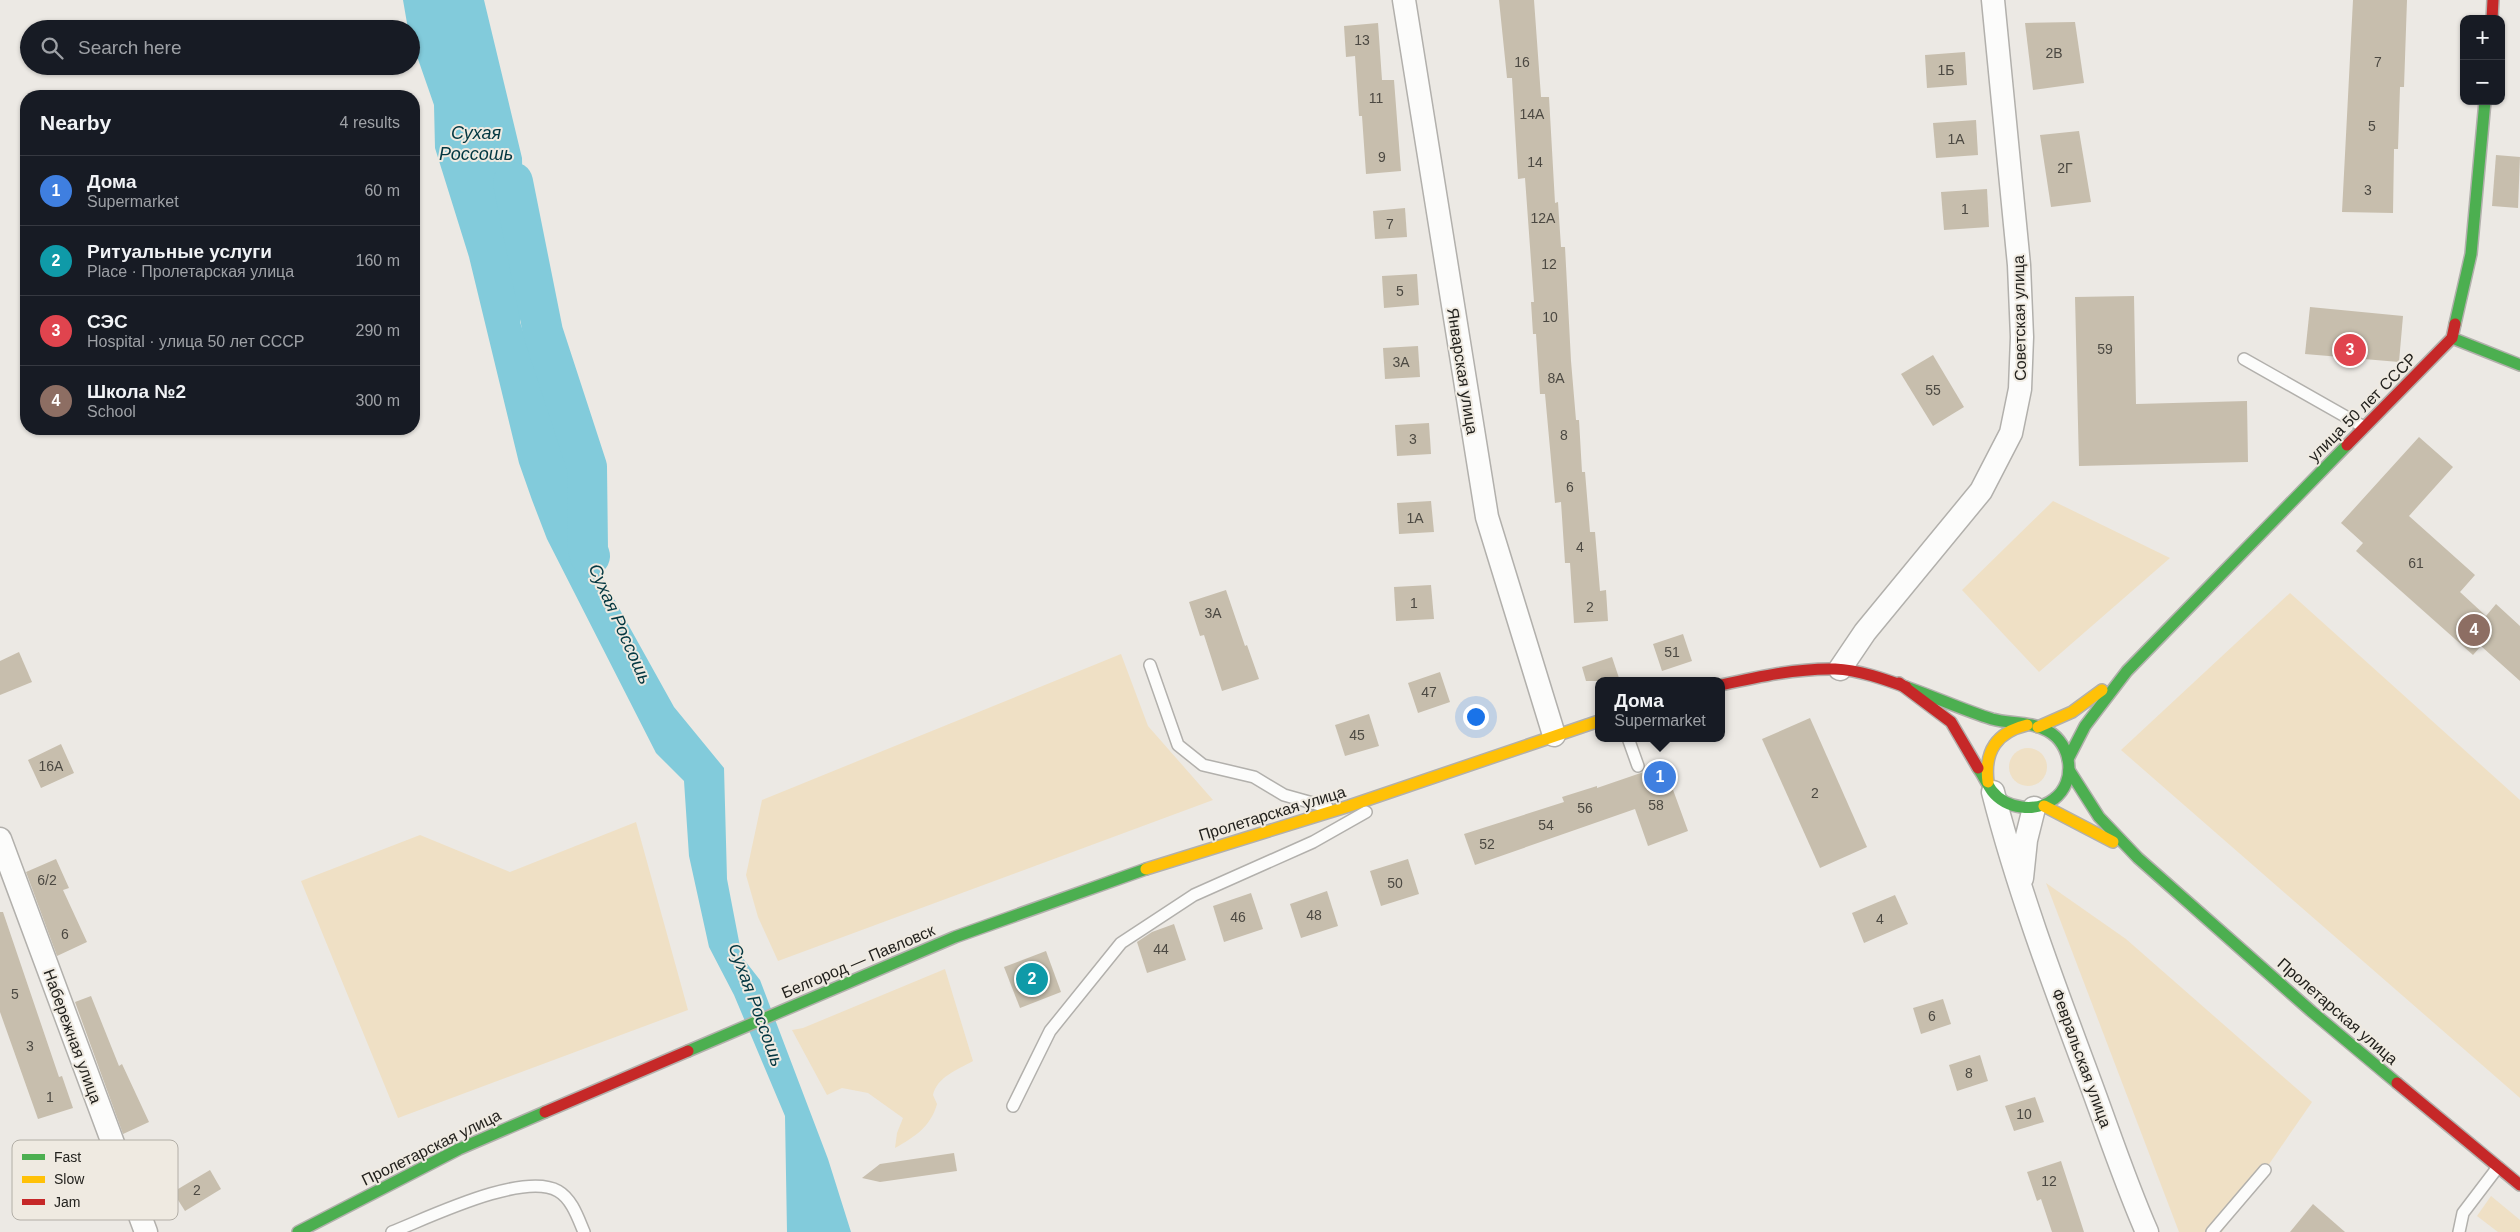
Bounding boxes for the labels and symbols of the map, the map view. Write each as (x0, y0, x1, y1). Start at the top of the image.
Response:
house number: 13 (1354, 32, 1370, 48)
house number: 2В (2045, 45, 2063, 61)
house number: 16 (1514, 54, 1530, 70)
house number: 7 (2374, 54, 2382, 70)
house number: 1Б (1938, 62, 1954, 78)
house number: 11 (1369, 90, 1383, 106)
house number: 14А (1520, 106, 1545, 122)
house number: 5 (2368, 118, 2376, 134)
water label: Сухая Россошь (439, 123, 513, 164)
house number: 1А (1947, 131, 1965, 147)
house number: 9 (1378, 149, 1386, 165)
house number: 14 (1527, 154, 1543, 170)
house number: 2Г (2057, 160, 2073, 176)
house number: 3 (2364, 182, 2372, 198)
house number: 1 (1961, 201, 1969, 217)
house number: 12А (1531, 210, 1556, 226)
house number: 7 (1386, 216, 1394, 232)
street label: Советская улица (2010, 255, 2029, 381)
house number: 12 (1541, 256, 1557, 272)
house number: 5 (1396, 283, 1404, 299)
street label: Январская улица (1444, 307, 1481, 436)
house number: 10 (1542, 309, 1558, 325)
pin: 3 (2334, 331, 2366, 369)
house number: 59 (2097, 341, 2113, 357)
street label: улица 50 лет СССР (2305, 350, 2420, 465)
house number: 3А (1392, 354, 1410, 370)
house number: 8А (1547, 370, 1565, 386)
house number: 55 (1925, 382, 1941, 398)
house number: 8 (1560, 427, 1568, 443)
house number: 3 (1409, 431, 1417, 447)
house number: 6 (1566, 479, 1574, 495)
house number: 1А (1406, 510, 1424, 526)
house number: 4 (1576, 539, 1584, 555)
house number: 61 (2408, 555, 2424, 571)
water label: Сухая Россошь (585, 561, 655, 687)
house number: 1 (1410, 595, 1418, 611)
house number: 2 (1586, 599, 1594, 615)
house number: 3А (1204, 605, 1222, 621)
pin: 4 (2458, 611, 2490, 649)
house number: 51 (1664, 644, 1680, 660)
house number: 47 (1421, 684, 1437, 700)
your location (1463, 704, 1489, 730)
house number: 45 (1349, 727, 1365, 743)
house number: 16А (39, 758, 64, 774)
pin: 1 (1644, 758, 1676, 796)
street label: Пролетарская улица (1197, 783, 1348, 844)
house number: 2 (1811, 785, 1819, 801)
house number: 58 (1648, 797, 1664, 813)
house number: 56 (1577, 800, 1593, 816)
house number: 54 (1538, 817, 1554, 833)
house number: 52 (1479, 836, 1495, 852)
house number: 6/2 (37, 872, 57, 888)
house number: 50 (1387, 875, 1403, 891)
house number: 48 (1306, 907, 1322, 923)
house number: 46 (1230, 909, 1246, 925)
house number: 4 (1876, 911, 1884, 927)
street label: Белгород — Павловск (779, 921, 938, 1001)
house number: 6 (61, 926, 69, 942)
water label: Сухая Россошь (724, 941, 788, 1069)
house number: 44 (1153, 941, 1169, 957)
street label: Пролетарская улица (2274, 955, 2401, 1068)
pin: 2 (1016, 960, 1048, 998)
street label: Набережная улица (40, 967, 105, 1106)
house number: 5 (11, 986, 19, 1002)
street label: Февральская улица (2049, 986, 2115, 1130)
house number: 6 (1928, 1008, 1936, 1024)
house number: 3 (26, 1038, 34, 1054)
house number: 8 (1965, 1065, 1973, 1081)
house number: 1 (46, 1089, 54, 1105)
street label: Пролетарская улица (359, 1106, 504, 1189)
house number: 10 (2016, 1106, 2032, 1122)
legend (12, 1140, 178, 1220)
text: Fast (54, 1149, 81, 1165)
text: Slow (54, 1171, 85, 1187)
house number: 12 (2041, 1173, 2057, 1189)
house number: 2 (193, 1182, 201, 1198)
text: Jam (54, 1194, 80, 1210)

